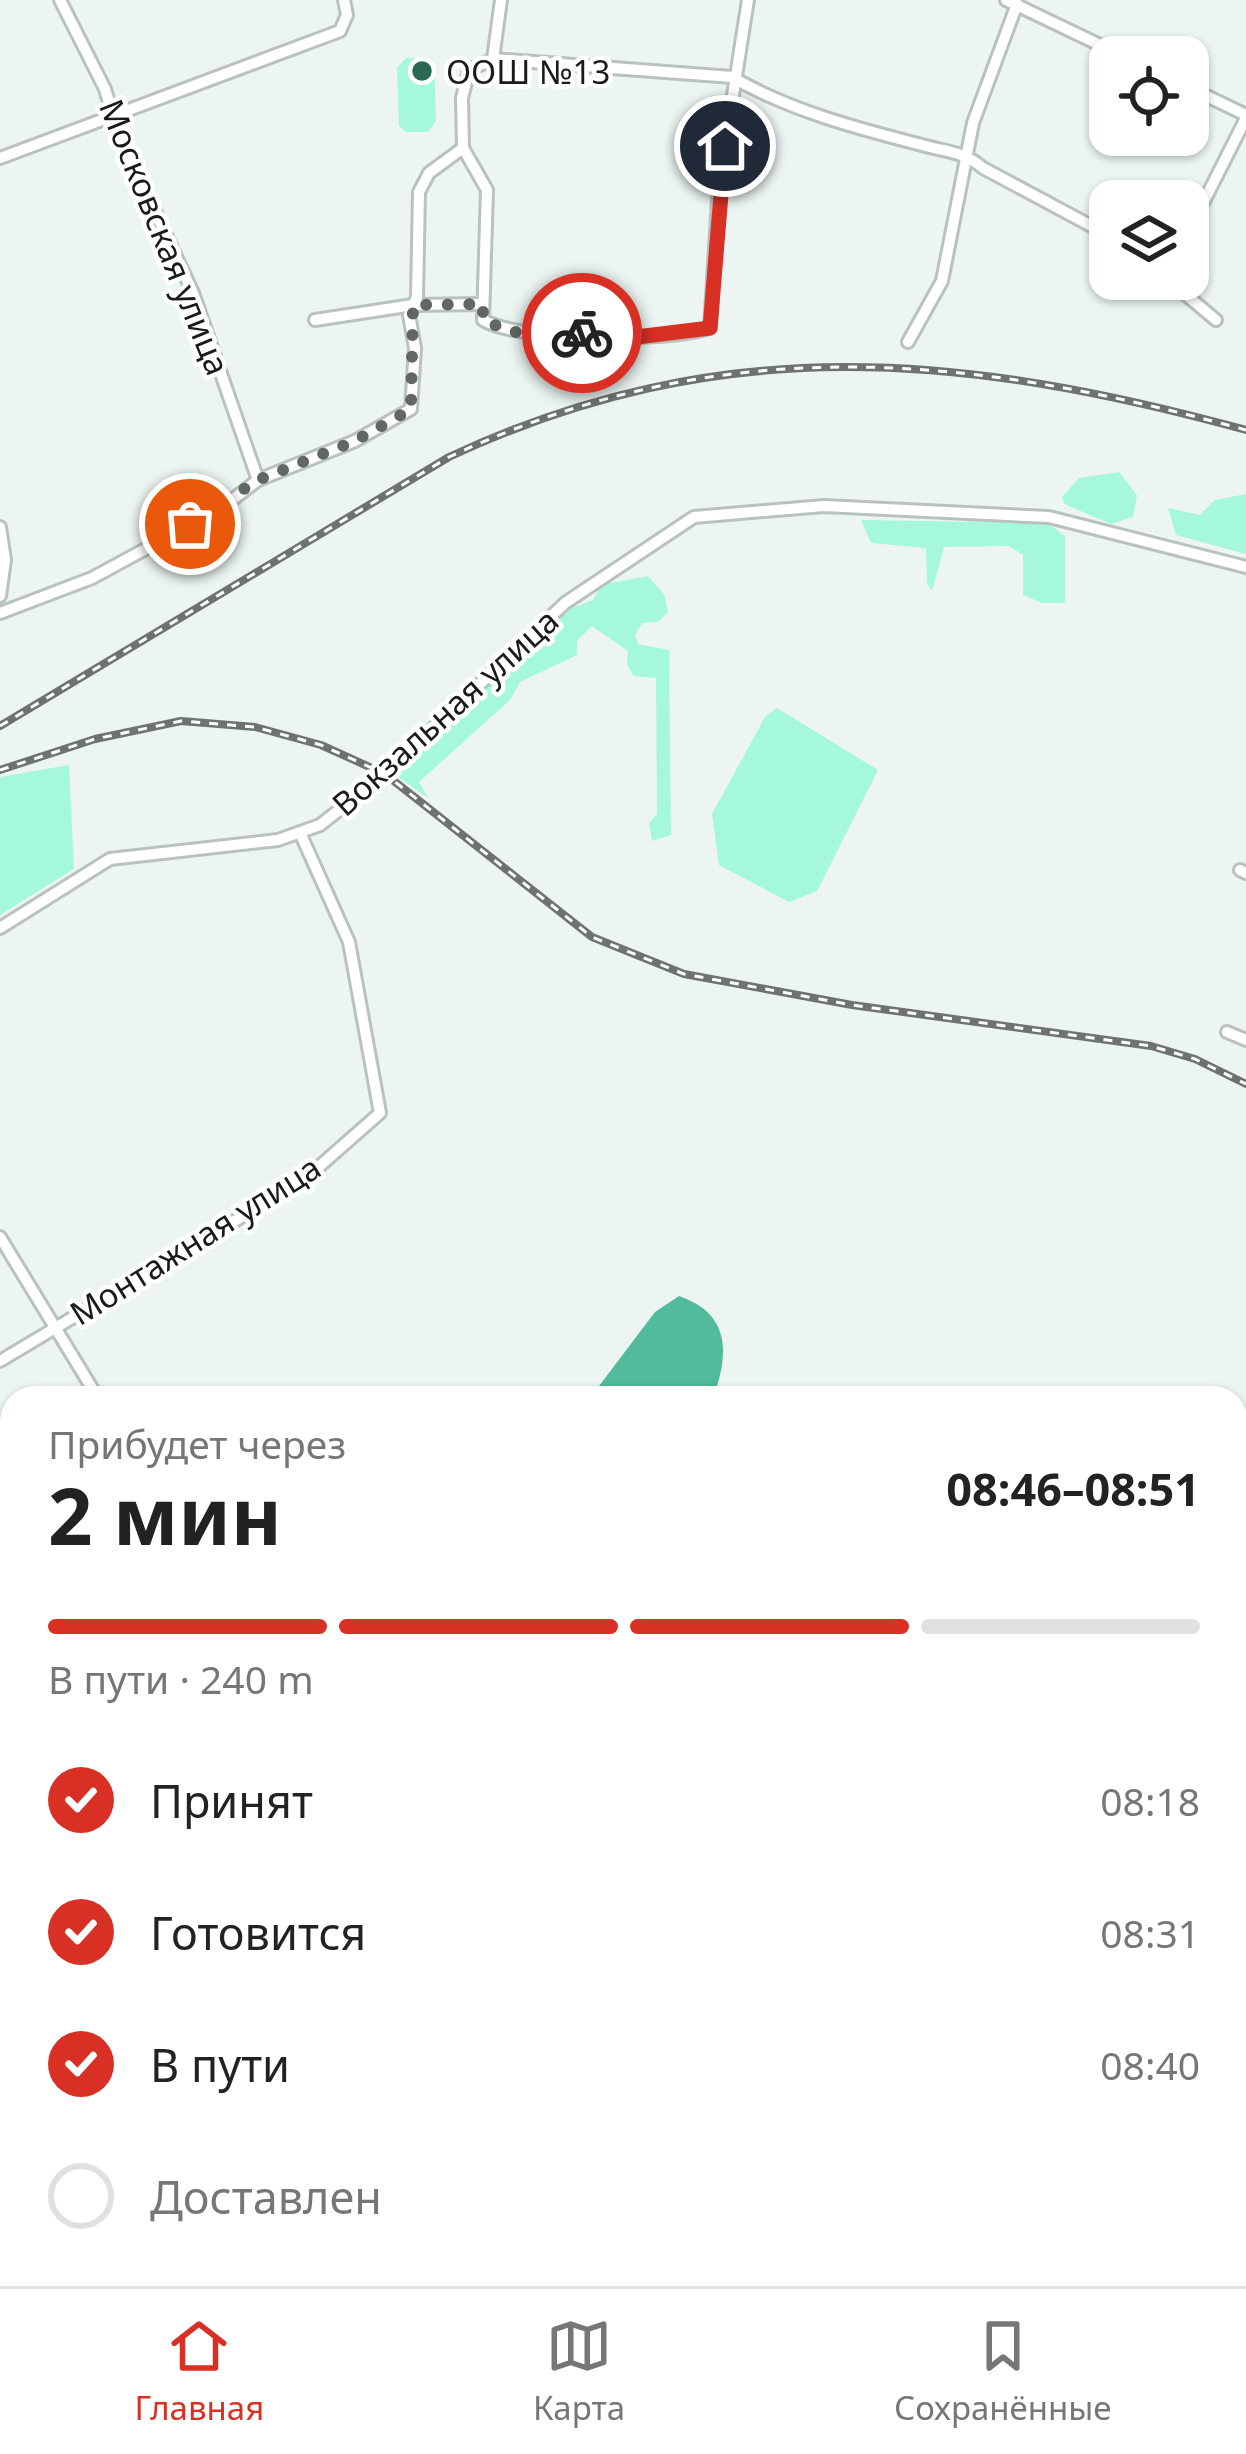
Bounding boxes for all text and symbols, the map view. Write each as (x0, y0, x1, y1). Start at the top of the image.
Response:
map controls (1089, 36, 1209, 300)
button: locate (1089, 36, 1209, 156)
place label: ООШ №13 (446, 49, 610, 94)
marker: ООШ №13 (409, 58, 435, 84)
street label: Московская улица (89, 92, 241, 382)
pin (674, 95, 776, 197)
icon: home (692, 113, 758, 179)
button: layers (1089, 180, 1209, 300)
courier (522, 273, 642, 393)
icon: bike (549, 300, 615, 366)
pin (139, 473, 241, 575)
icon: bag (157, 491, 223, 557)
street label: Вокзальная улица (322, 598, 568, 826)
street label: Монтажная улица (61, 1145, 329, 1335)
text: Прибудет через (48, 1417, 346, 1470)
text: 08:46–08:51 (946, 1458, 1200, 1519)
text: 2 мин (48, 1462, 282, 1568)
text: В пути · 240 m (48, 1652, 314, 1705)
icon: check (48, 1767, 114, 1833)
text: Принят (150, 1770, 313, 1831)
text: 08:18 (1100, 1774, 1200, 1827)
icon: check (48, 1899, 114, 1965)
text: Готовится (150, 1902, 366, 1963)
text: 08:31 (1100, 1906, 1200, 1959)
icon: check (48, 2031, 114, 2097)
text: В пути (150, 2034, 290, 2095)
text: 08:40 (1100, 2038, 1200, 2091)
text: Доставлен (150, 2166, 382, 2227)
tab: Главная (134, 2313, 264, 2430)
tab: Карта (533, 2313, 625, 2430)
tab: Сохранённые (894, 2313, 1112, 2430)

